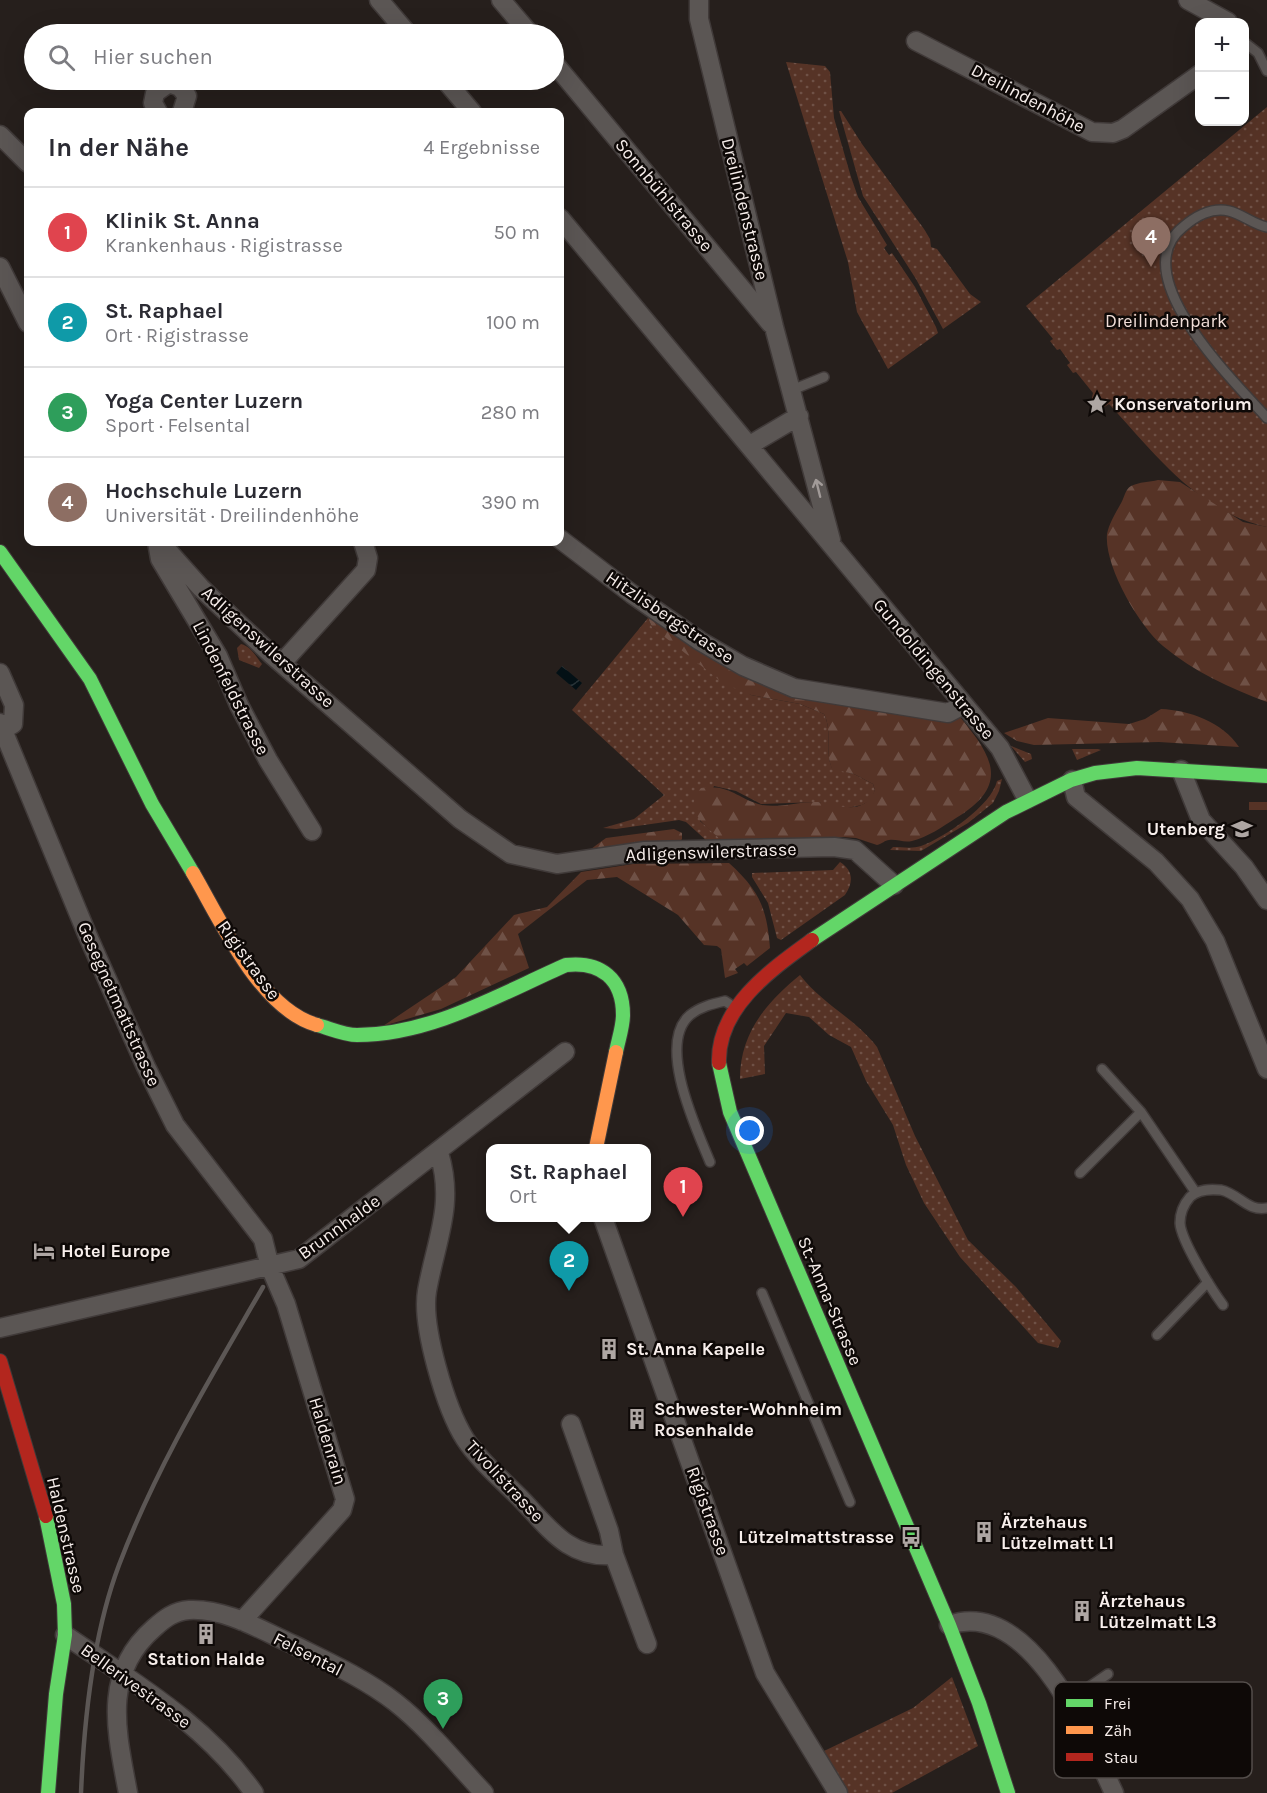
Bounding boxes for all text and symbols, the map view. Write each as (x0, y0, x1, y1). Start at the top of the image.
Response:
map controls (1195, 18, 1249, 126)
button: + (1195, 18, 1249, 72)
search box (24, 24, 564, 90)
icon: search (45, 41, 78, 74)
text: Hier suchen (93, 44, 213, 70)
street label: Dreilindenhöhe (967, 59, 1089, 137)
button: − (1195, 72, 1249, 126)
text: In der Nähe (48, 132, 189, 163)
street label: Sonnbühlstrasse (610, 134, 718, 256)
text: 4 Ergebnisse (423, 136, 540, 159)
street label: Dreilindenstrasse (717, 136, 773, 282)
text: Klinik St. Anna (105, 208, 260, 234)
pin: 4 (1132, 218, 1170, 267)
text: 1 (64, 221, 71, 244)
text: 50 m (493, 221, 540, 244)
text: Krankenhaus · Rigistrasse (105, 234, 343, 257)
text: St. Raphael (105, 298, 223, 324)
park label: Dreilindenpark (1105, 310, 1227, 332)
text: 2 (61, 311, 74, 334)
text: 100 m (486, 311, 540, 334)
text: Ort · Rigistrasse (105, 324, 249, 347)
text: Yoga Center Luzern (105, 388, 303, 414)
place icon: Konservatorium (1085, 392, 1109, 416)
place label: Konservatorium (1114, 393, 1252, 415)
text: 3 (61, 401, 74, 424)
text: 280 m (481, 401, 540, 424)
text: Sport · Felsental (105, 414, 250, 437)
text: Hochschule Luzern (105, 478, 303, 504)
one-way arrow (812, 479, 824, 498)
text: 4 (62, 491, 73, 514)
text: 390 m (481, 491, 540, 514)
text: Universität · Dreilindenhöhe (105, 504, 359, 527)
street label: Hitzlisbergstrasse (602, 566, 738, 668)
street label: Adligenswilerstrasse (197, 582, 339, 712)
street label: Gundoldingenstrasse (869, 594, 999, 744)
street label: Lindenfeldstrasse (188, 617, 274, 759)
school or university icon: Utenberg (1230, 817, 1254, 841)
place label: Utenberg (1147, 818, 1226, 840)
street label: Adligenswilerstrasse (625, 838, 797, 866)
street label: Rigistrasse (213, 916, 285, 1004)
street label: Gesegnetmattstrasse (73, 918, 165, 1090)
your location (735, 1116, 764, 1145)
popup (486, 1144, 651, 1222)
text: St. Raphael (509, 1159, 628, 1185)
pin: 1 (664, 1168, 702, 1217)
text: Ort (509, 1185, 537, 1208)
street label: Brunnhalde (294, 1190, 384, 1264)
street label: St.-Anna-Strasse (793, 1233, 867, 1369)
hotel icon: Hotel Europe (32, 1239, 56, 1263)
place label: Hotel Europe (61, 1240, 170, 1262)
pin: 2 (550, 1242, 588, 1291)
building icon: St. Anna Kapelle (597, 1337, 621, 1361)
place label: St. Anna Kapelle (626, 1338, 765, 1360)
street label: Haldenrain (304, 1395, 352, 1487)
place label: Schwester-Wohnheim Rosenhalde (654, 1398, 842, 1441)
building icon: Schwester-Wohnheim Rosenhalde (625, 1407, 649, 1431)
street label: Tivolistrasse (461, 1435, 549, 1527)
street label: Rigistrasse (682, 1464, 734, 1558)
street label: Haldenstrasse (42, 1475, 90, 1595)
place label: Ärztehaus Lützelmatt L1 (1001, 1511, 1114, 1554)
building icon: Ärztehaus Lützelmatt L1 (972, 1520, 996, 1544)
bus stop icon: Lützelmattstrasse (899, 1525, 923, 1549)
place label: Lützelmattstrasse (738, 1526, 894, 1548)
place label: Ärztehaus Lützelmatt L3 (1099, 1590, 1217, 1633)
building icon: Ärztehaus Lützelmatt L3 (1070, 1599, 1094, 1623)
building icon: Station Halde (194, 1622, 218, 1646)
street label: Felsental (270, 1627, 346, 1681)
street label: Bellerivestrasse (77, 1639, 195, 1733)
place label: Station Halde (147, 1648, 265, 1670)
pin: 3 (424, 1680, 462, 1729)
legend (1054, 1682, 1252, 1778)
text: Frei (1104, 1694, 1131, 1713)
text: Zäh (1104, 1721, 1132, 1740)
text: Stau (1104, 1748, 1138, 1767)

